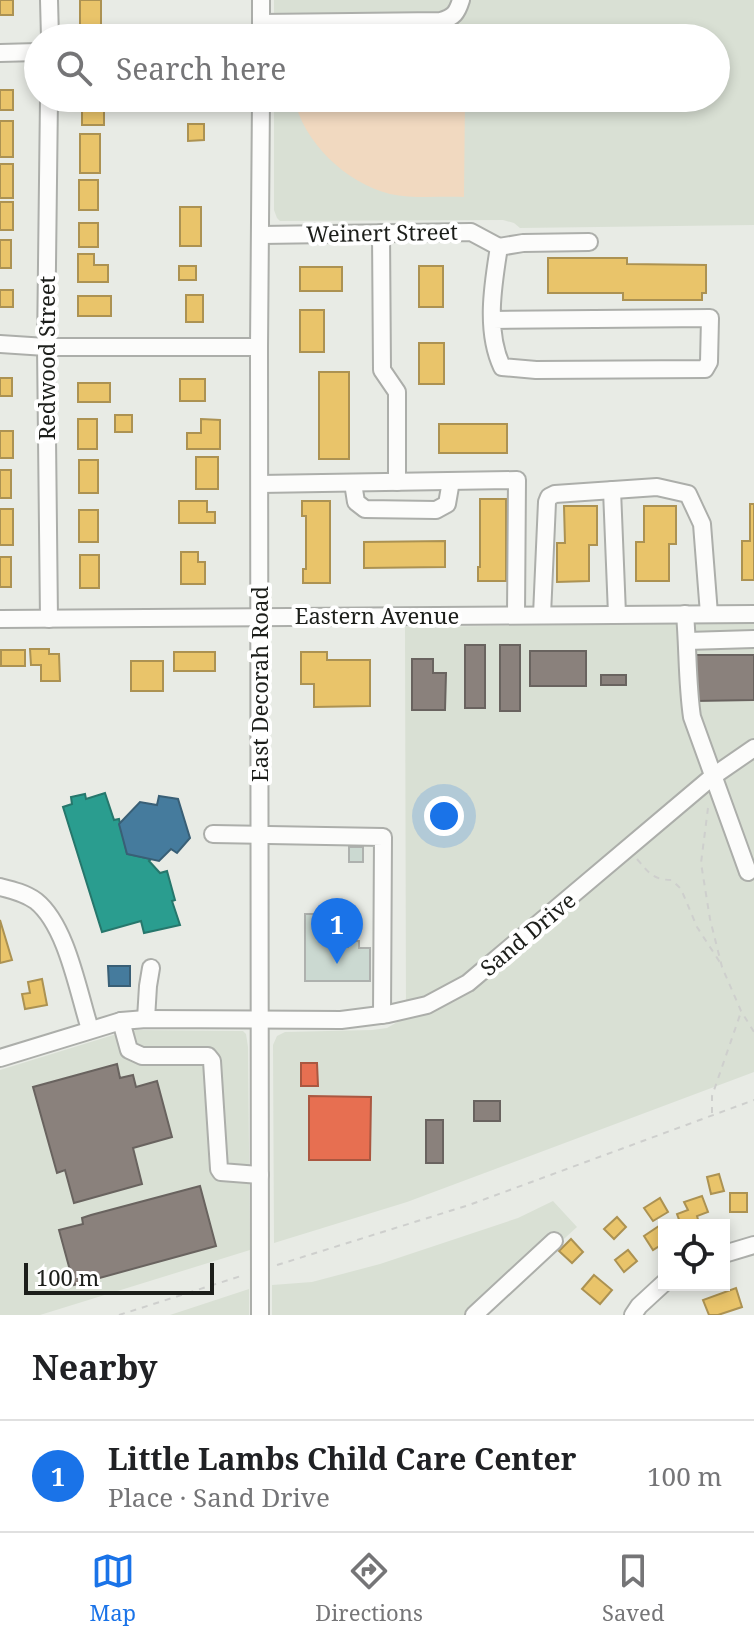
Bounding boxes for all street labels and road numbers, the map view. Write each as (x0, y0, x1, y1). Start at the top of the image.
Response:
street label: Weinert Street (306, 216, 458, 248)
street label: Redwood Street (31, 275, 61, 440)
street label: East Decorah Road (244, 586, 274, 782)
street label: Eastern Avenue (295, 600, 459, 630)
street label: Sand Drive (473, 885, 581, 982)

